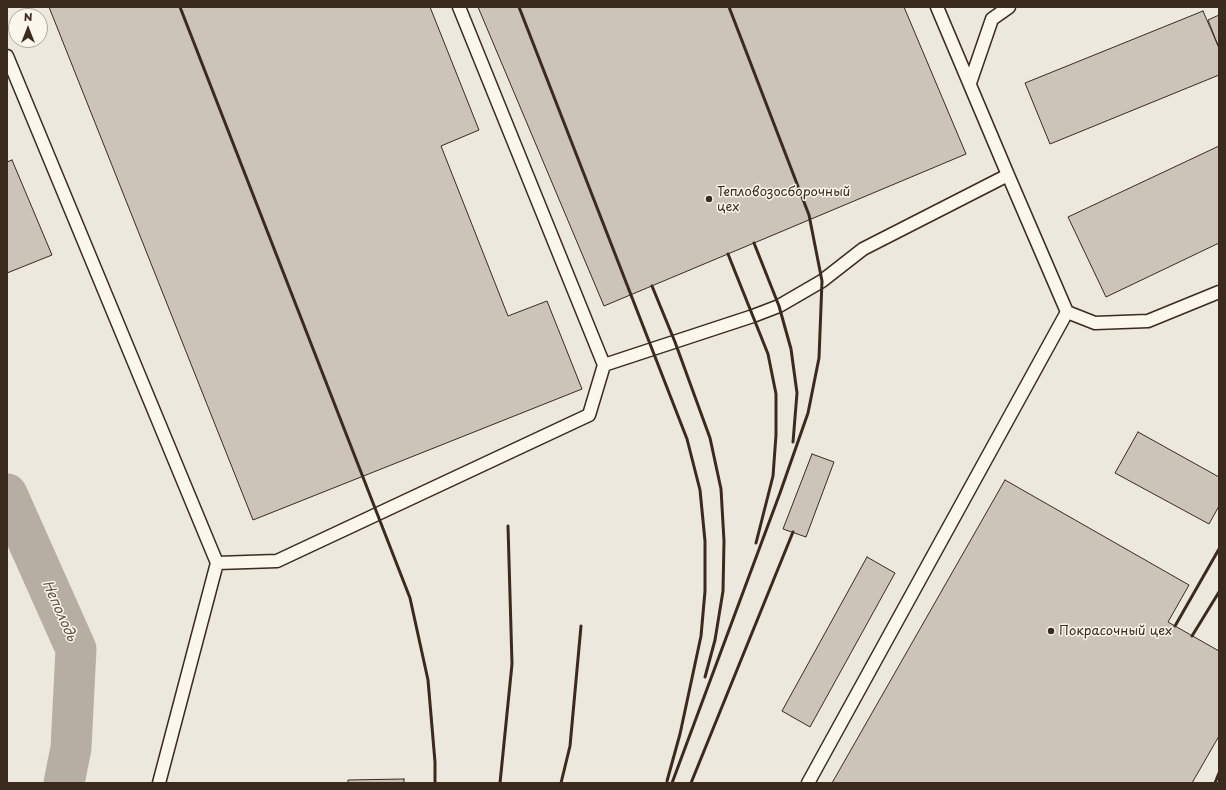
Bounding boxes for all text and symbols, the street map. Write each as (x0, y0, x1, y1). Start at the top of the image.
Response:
north arrow (8, 8, 48, 48)
text: N (24, 8, 32, 25)
place label: Тепловозосборочный цех (717, 184, 850, 215)
marker: Тепловозосборочный цех (704, 194, 714, 204)
water label: Неполодь (38, 578, 80, 644)
place label: Покрасочный цех (1059, 623, 1172, 639)
marker: Покрасочный цех (1046, 626, 1056, 636)

